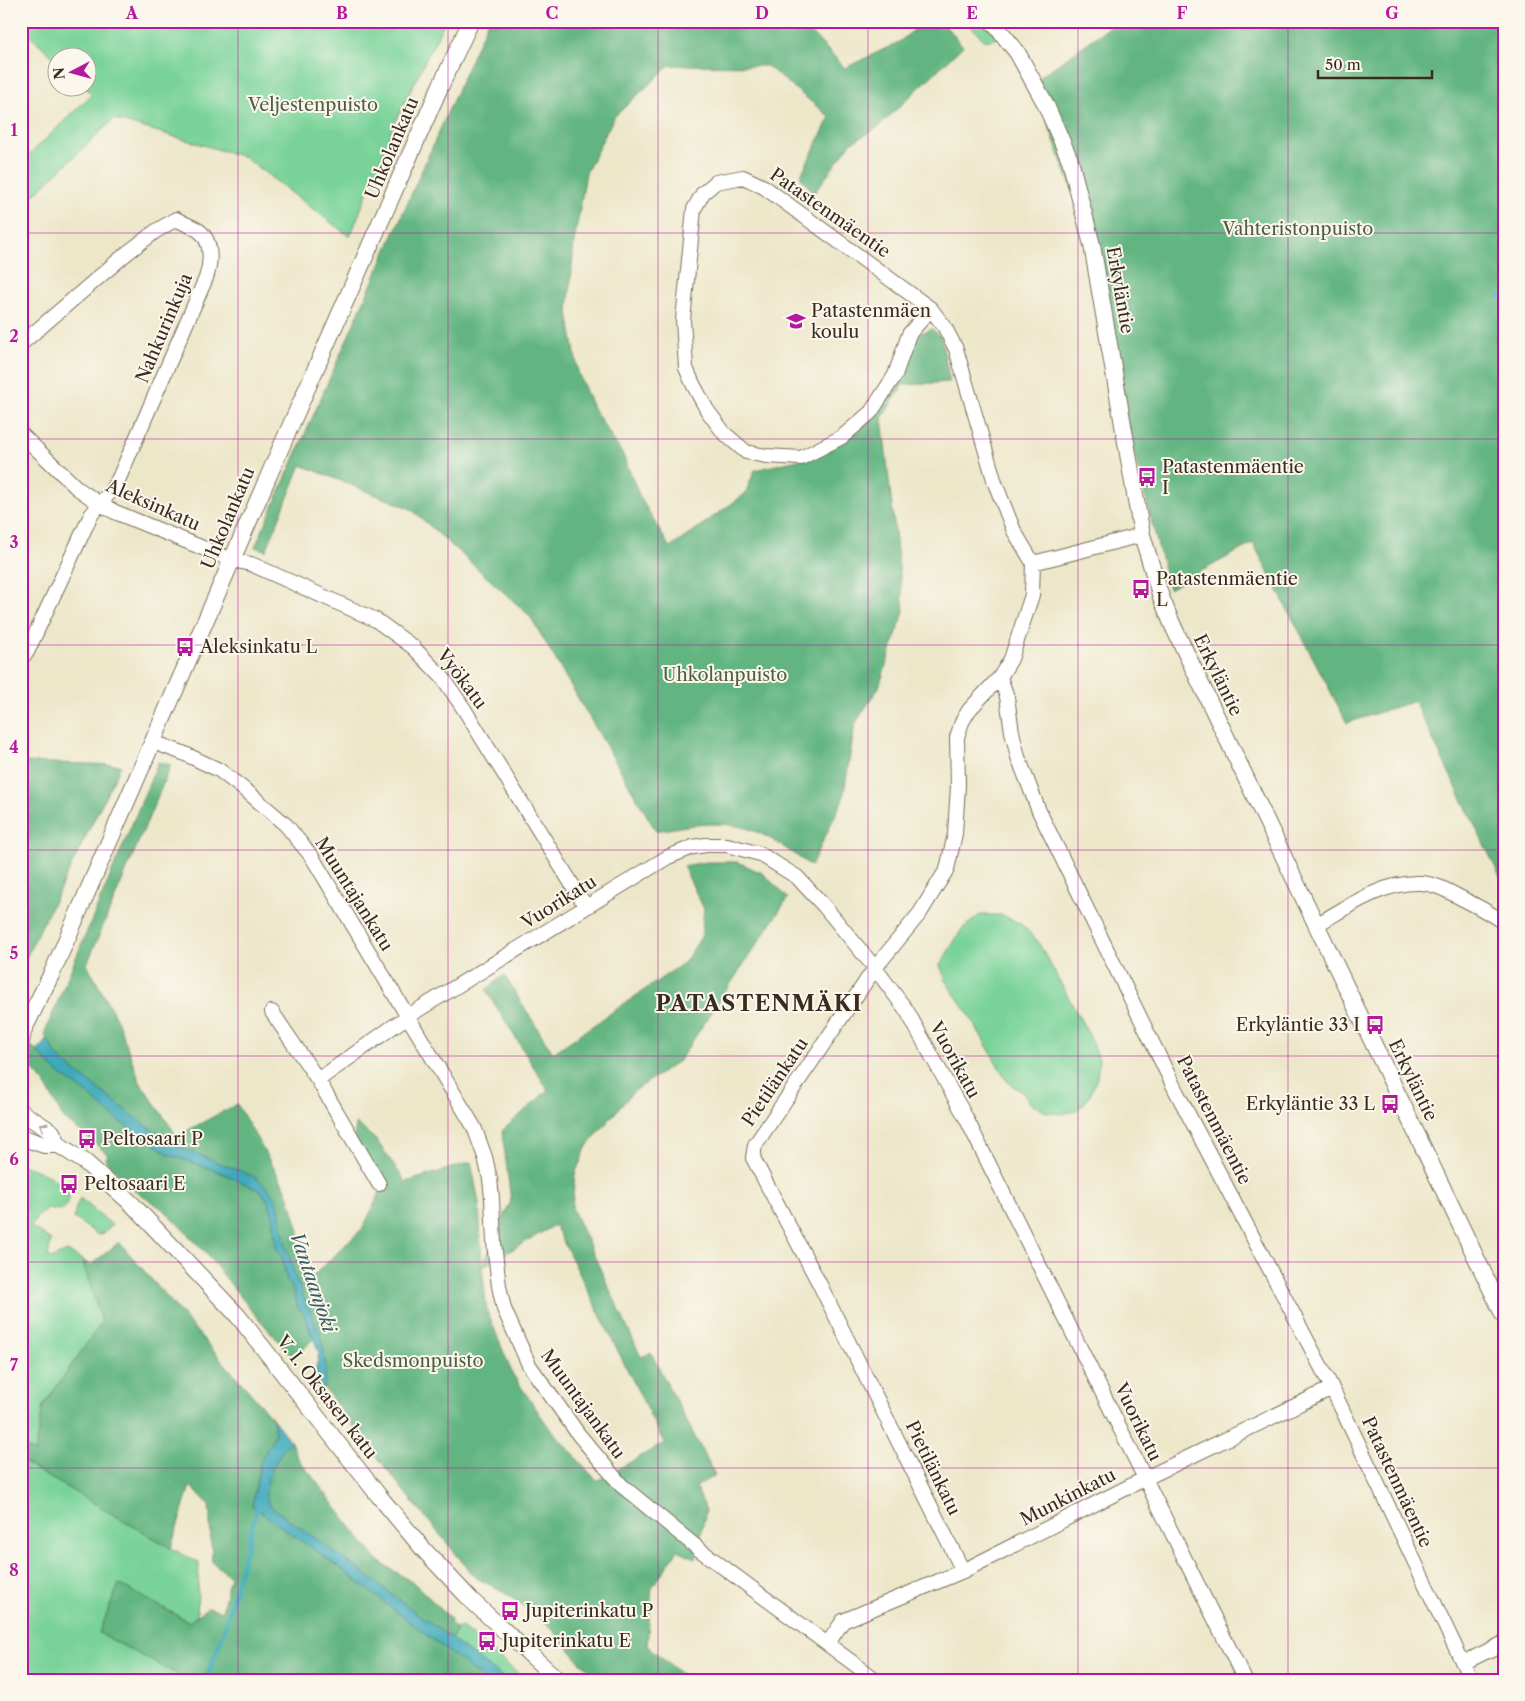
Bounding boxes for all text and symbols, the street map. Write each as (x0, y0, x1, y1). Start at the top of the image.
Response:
text: A (125, 3, 139, 23)
text: B (336, 3, 348, 23)
text: C (546, 3, 558, 23)
text: D (755, 3, 769, 23)
text: E (966, 3, 978, 23)
text: F (1177, 3, 1188, 23)
text: G (1385, 3, 1399, 23)
north arrow (48, 48, 98, 98)
scale bar (1318, 48, 1431, 80)
text: 50 m (1325, 55, 1361, 74)
text: N (49, 66, 69, 80)
park label: Veljestenpuisto (247, 94, 378, 116)
street label: Uhkolankatu (361, 94, 423, 202)
text: 1 (10, 120, 18, 140)
street label: Patastenmäentie (766, 163, 894, 263)
park label: Vahteristonpuisto (1222, 218, 1373, 240)
street label: Erkyläntie (1102, 245, 1138, 335)
street label: Nahkurinkuja (131, 269, 197, 386)
place label: Patastenmäen koulu (811, 300, 931, 343)
school or university icon: Patastenmäen koulu (785, 310, 807, 332)
text: 2 (9, 326, 19, 346)
place label: Patastenmäentie I (1162, 456, 1304, 499)
street label: Uhkolankatu (197, 464, 259, 572)
bus stop icon: Patastenmäentie I (1136, 466, 1158, 488)
street label: Aleksinkatu (102, 474, 203, 536)
text: 3 (9, 532, 19, 552)
place label: Patastenmäentie L (1156, 568, 1298, 611)
bus stop icon: Patastenmäentie L (1130, 578, 1152, 600)
street label: Erkyläntie (1189, 631, 1247, 719)
bus stop icon: Aleksinkatu L (174, 636, 196, 658)
place label: Aleksinkatu L (199, 636, 318, 658)
street label: Vyökatu (432, 644, 492, 713)
park label: Uhkolanpuisto (663, 664, 787, 686)
text: 4 (9, 737, 19, 757)
street label: Muuntajankatu (310, 833, 398, 955)
street label: Vuorikatu (517, 870, 601, 934)
text: 5 (10, 943, 19, 963)
district label: PATASTENMÄKI (655, 990, 863, 1017)
place label: Erkyläntie 33 I (1236, 1014, 1360, 1036)
bus stop icon: Erkyläntie 33 I (1364, 1014, 1386, 1036)
street label: Vuorikatu (924, 1017, 985, 1102)
street label: Pietilänkatu (737, 1033, 813, 1131)
street label: Erkyläntie (1384, 1036, 1442, 1124)
street label: Patastenmäentie (1172, 1052, 1256, 1188)
place label: Erkyläntie 33 L (1246, 1093, 1375, 1115)
bus stop icon: Erkyläntie 33 L (1379, 1093, 1401, 1115)
one-way arrow (39, 1123, 48, 1132)
bus stop icon: Peltosaari P (76, 1128, 98, 1150)
place label: Peltosaari P (102, 1128, 203, 1150)
text: 6 (9, 1149, 19, 1169)
bus stop icon: Peltosaari E (58, 1173, 80, 1195)
place label: Peltosaari E (84, 1173, 185, 1195)
water label: Vantaanjoki (285, 1229, 341, 1336)
street label: V. I. Oksasen katu (271, 1330, 382, 1463)
street label: Muuntajankatu (536, 1345, 630, 1463)
park label: Skedsmonpuisto (342, 1350, 484, 1372)
text: 7 (10, 1355, 19, 1375)
street label: Vuorikatu (1109, 1378, 1166, 1465)
street label: Patastenmäentie (1357, 1413, 1437, 1551)
street label: Pietilänkatu (901, 1417, 965, 1519)
street label: Munkinkatu (1017, 1464, 1119, 1530)
text: 8 (9, 1560, 19, 1580)
bus stop icon: Jupiterinkatu P (499, 1600, 521, 1622)
place label: Jupiterinkatu P (522, 1600, 653, 1622)
bus stop icon: Jupiterinkatu E (476, 1630, 498, 1652)
place label: Jupiterinkatu E (499, 1630, 631, 1652)

